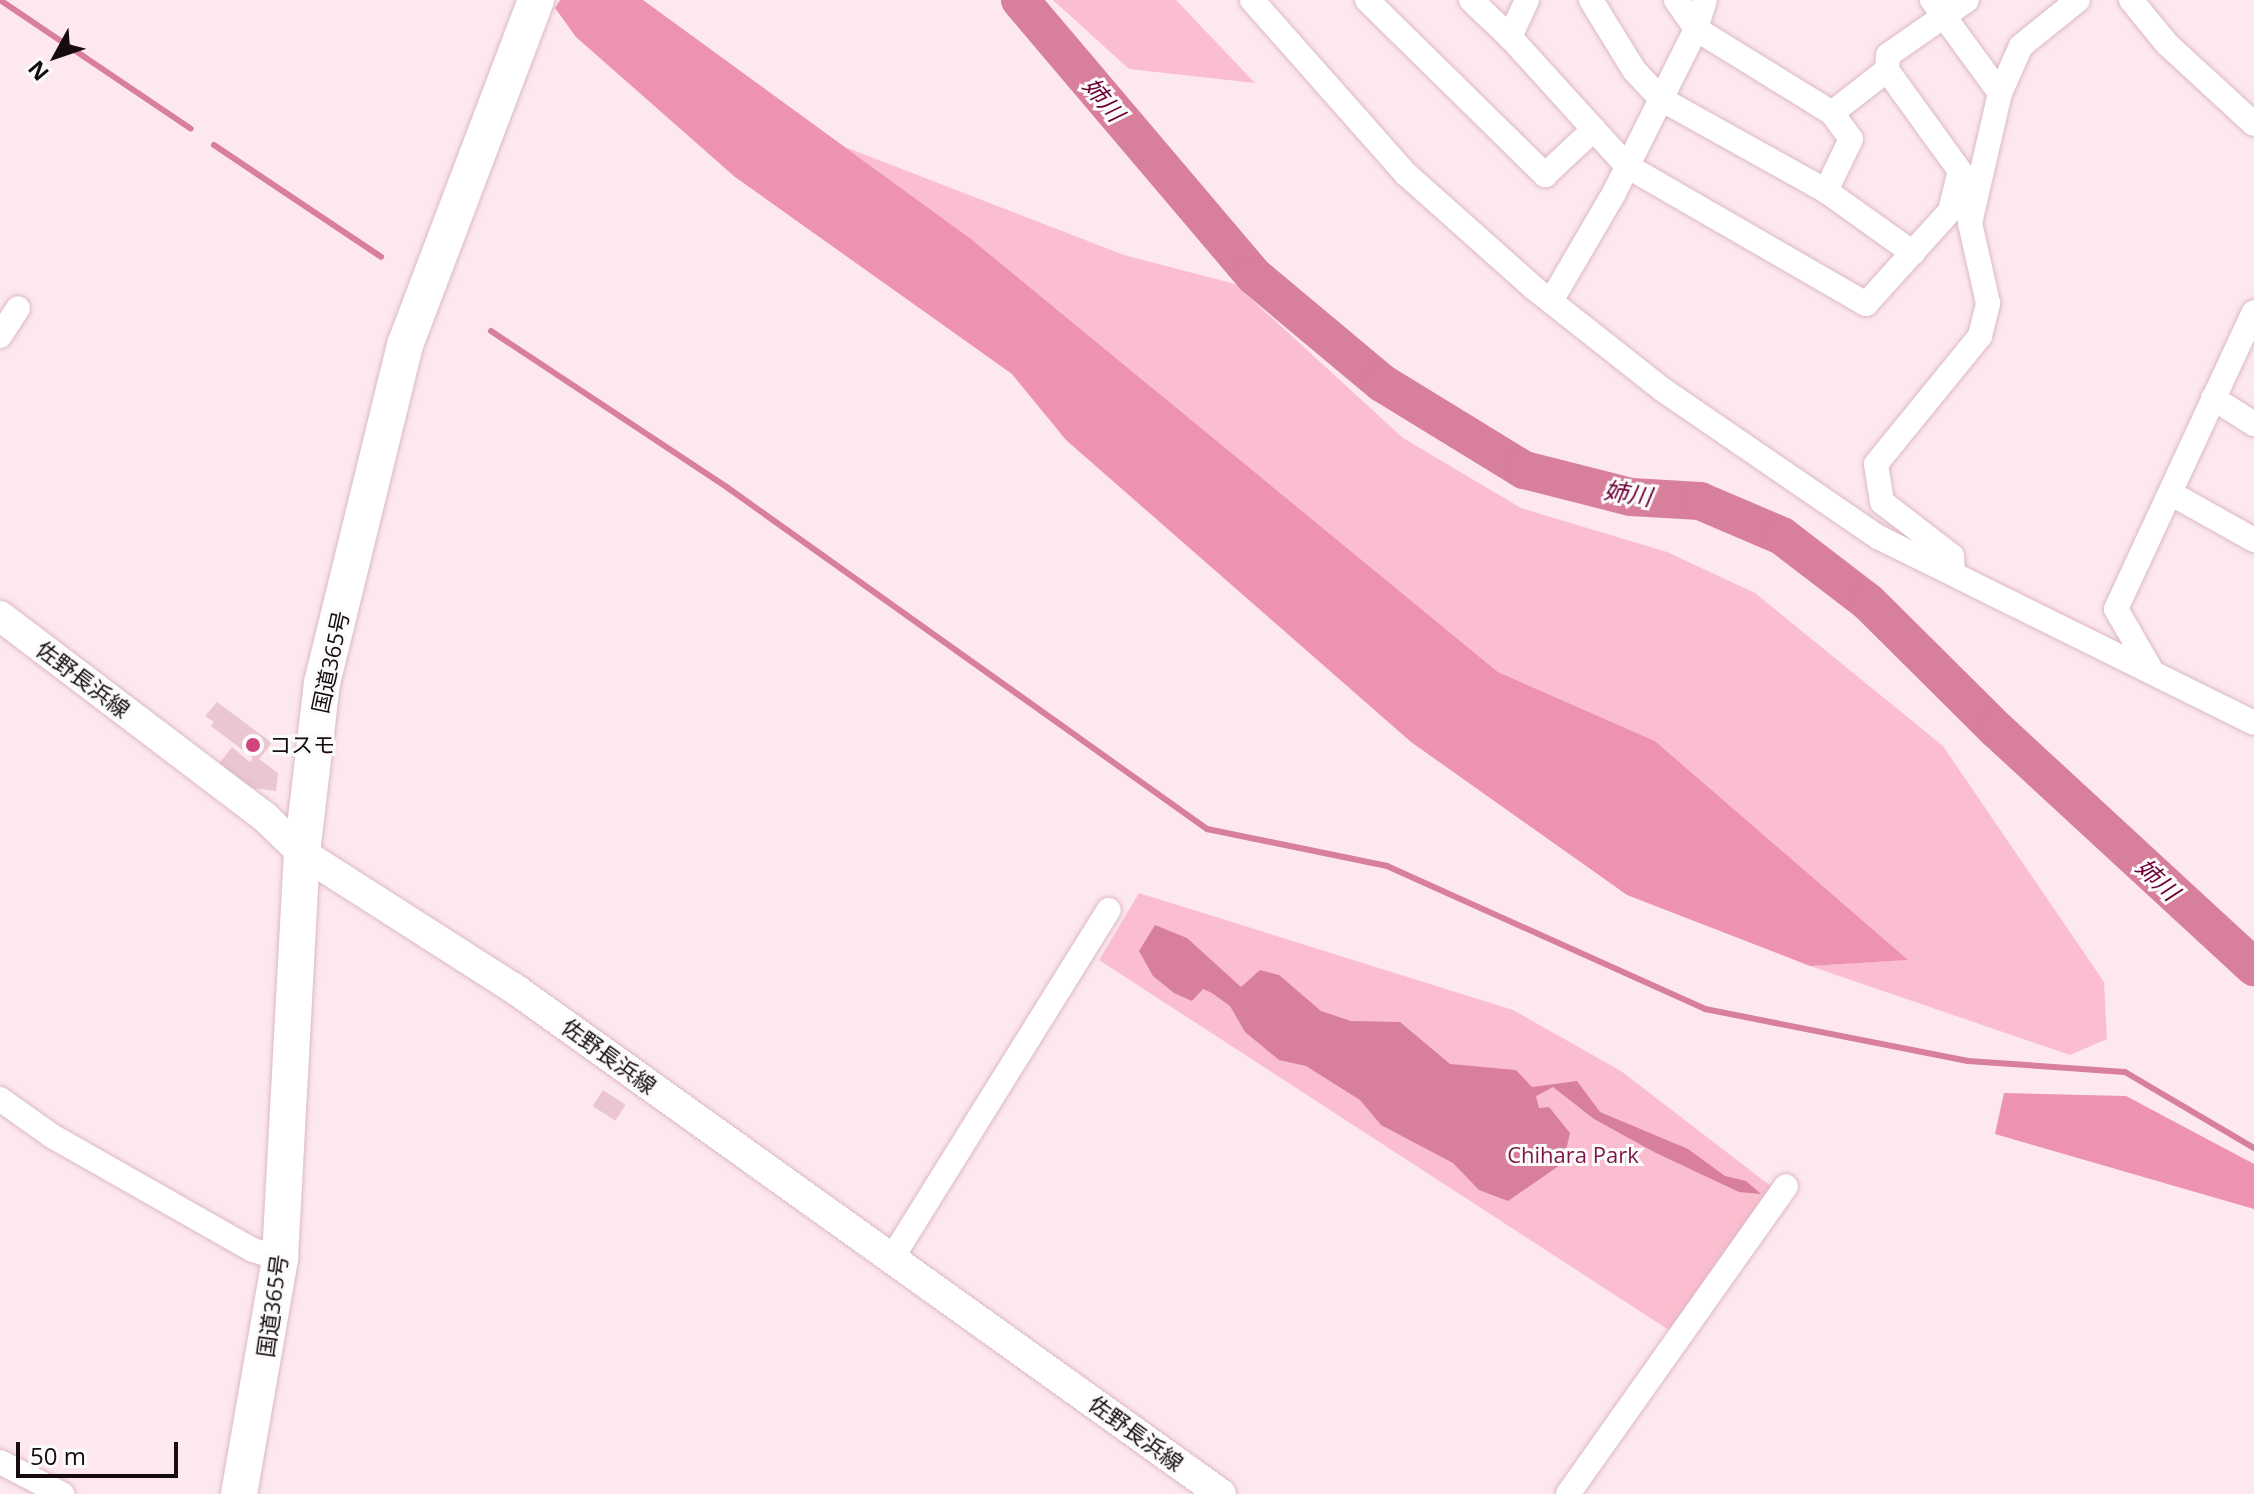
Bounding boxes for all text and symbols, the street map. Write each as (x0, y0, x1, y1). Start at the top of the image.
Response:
north arrow (16, 16, 96, 96)
text: N (20, 55, 55, 88)
water label: 姉川 (1078, 71, 1130, 127)
water label: 姉川 (1602, 475, 1654, 511)
street label: 国道365号 (306, 609, 354, 715)
street label: 佐野長浜線 (31, 635, 135, 723)
place label: コスモ (269, 732, 335, 758)
marker: コスモ (244, 736, 262, 754)
water label: 姉川 (2131, 852, 2185, 906)
street label: 佐野長浜線 (557, 1013, 661, 1099)
park label: Chihara Park (1507, 1142, 1639, 1168)
street label: 国道365号 (252, 1253, 292, 1359)
street label: 佐野長浜線 (1084, 1390, 1188, 1476)
scale bar (20, 1426, 182, 1476)
text: 50 m (30, 1439, 86, 1472)

